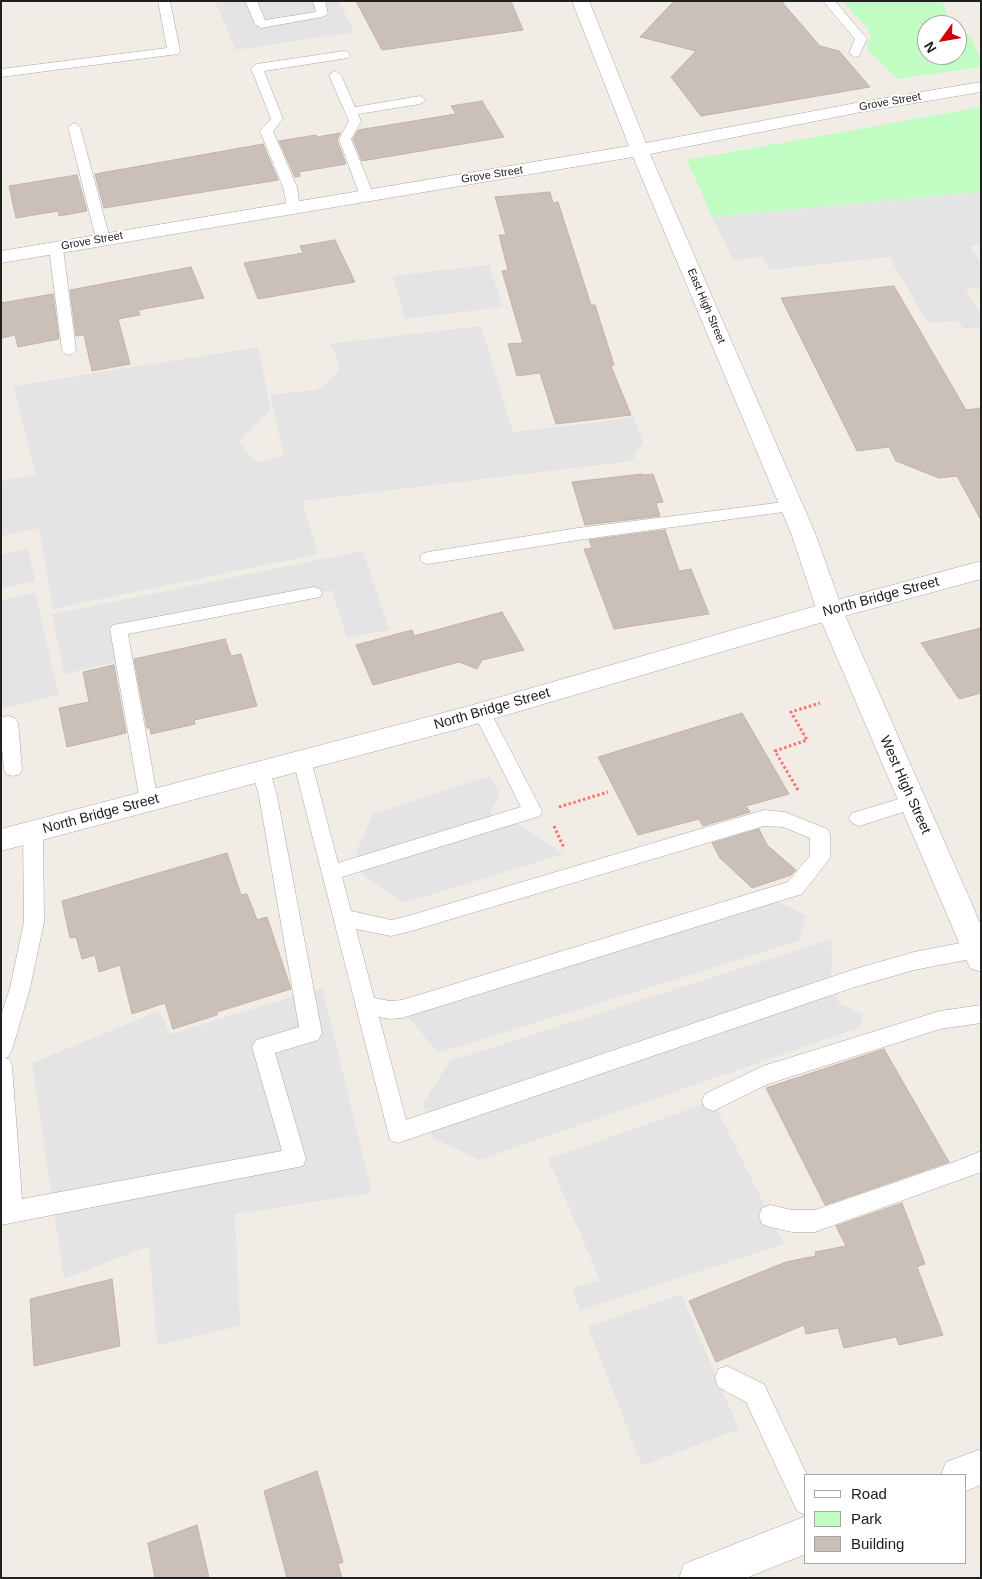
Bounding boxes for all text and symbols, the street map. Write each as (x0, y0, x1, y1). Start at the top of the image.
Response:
north arrow (917, 15, 967, 65)
text: N (921, 39, 940, 56)
street label: Grove Street (858, 90, 922, 114)
street label: Grove Street (460, 164, 524, 186)
street label: Grove Street (60, 229, 124, 253)
street label: East High Street (684, 267, 728, 345)
street label: North Bridge Street (821, 573, 941, 621)
street label: North Bridge Street (432, 684, 552, 734)
street label: West High Street (876, 733, 934, 837)
street label: North Bridge Street (41, 790, 161, 838)
legend (804, 1474, 967, 1564)
text: Road (851, 1485, 887, 1502)
text: Park (851, 1510, 882, 1527)
text: Building (851, 1535, 904, 1552)

